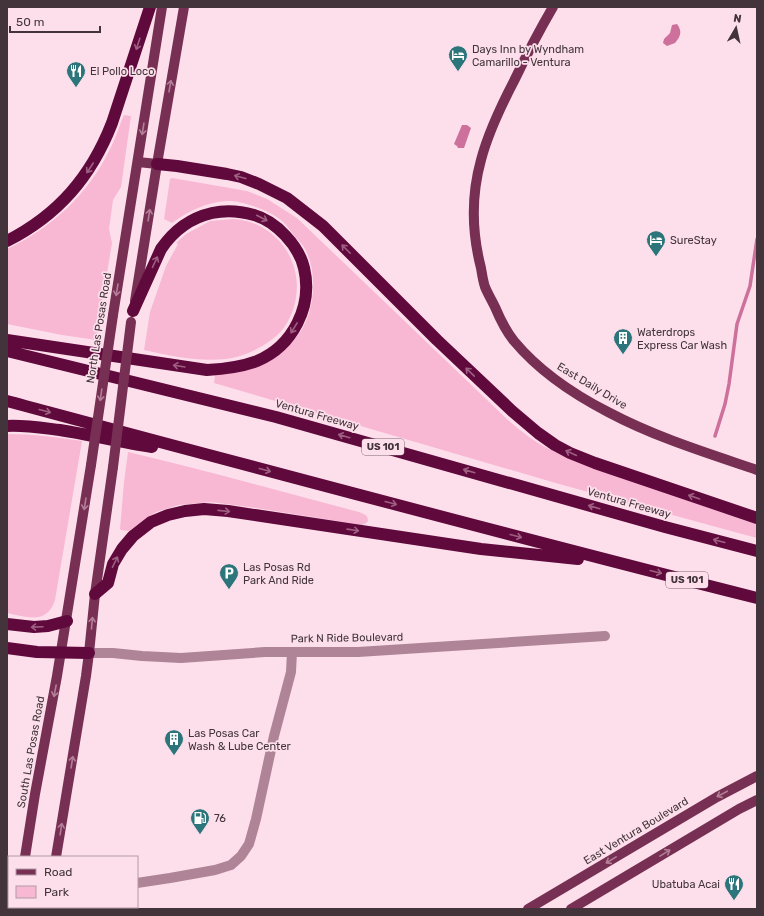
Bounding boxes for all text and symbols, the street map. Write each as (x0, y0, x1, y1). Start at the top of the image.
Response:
scale bar (10, 8, 100, 34)
north arrow (716, 8, 756, 48)
text: N (733, 12, 742, 26)
text: 50 m (16, 15, 44, 29)
one-way arrow (134, 37, 141, 50)
place label: Days Inn by Wyndham Camarillo - Ventura (472, 43, 584, 69)
hotel icon: Days Inn by Wyndham Camarillo - Ventura (447, 44, 469, 72)
restaurant icon: El Pollo Loco (65, 60, 87, 88)
place label: El Pollo Loco (90, 65, 154, 78)
one-way arrow (166, 80, 174, 93)
one-way arrow (139, 122, 147, 135)
one-way arrow (86, 162, 94, 173)
one-way arrow (233, 173, 246, 181)
one-way arrow (145, 208, 153, 221)
one-way arrow (255, 215, 267, 223)
hotel icon: SureStay (645, 229, 667, 257)
place label: SureStay (670, 234, 717, 247)
one-way arrow (341, 244, 351, 254)
one-way arrow (152, 257, 159, 269)
street label: North Las Posas Road (84, 272, 114, 384)
one-way arrow (113, 283, 121, 296)
one-way arrow (290, 323, 299, 334)
place label: Waterdrops Express Car Wash (637, 326, 727, 352)
building icon: Waterdrops Express Car Wash (612, 327, 634, 355)
street label: East Daily Drive (555, 360, 629, 412)
one-way arrow (173, 362, 186, 370)
one-way arrow (466, 368, 476, 377)
one-way arrow (97, 388, 105, 401)
street label: Ventura Freeway (274, 397, 360, 433)
one-way arrow (38, 408, 51, 415)
one-way arrow (337, 432, 350, 439)
road number: US 101 (362, 439, 404, 455)
one-way arrow (565, 449, 577, 456)
one-way arrow (258, 467, 271, 474)
one-way arrow (463, 467, 476, 475)
street label: Ventura Freeway (586, 485, 672, 521)
one-way arrow (688, 492, 700, 500)
one-way arrow (81, 497, 89, 510)
one-way arrow (384, 500, 397, 507)
one-way arrow (588, 503, 601, 510)
one-way arrow (217, 507, 230, 515)
one-way arrow (346, 526, 359, 534)
one-way arrow (510, 533, 523, 540)
one-way arrow (713, 537, 726, 544)
one-way arrow (112, 556, 119, 568)
place label: Las Posas Rd Park And Ride (243, 561, 314, 587)
parking icon: Las Posas Rd Park And Ride (218, 562, 240, 590)
one-way arrow (649, 569, 662, 577)
road number: US 101 (666, 572, 708, 588)
one-way arrow (89, 617, 96, 630)
one-way arrow (31, 623, 44, 630)
street label: Park N Ride Boulevard (291, 631, 403, 645)
one-way arrow (50, 684, 58, 697)
street label: South Las Posas Road (15, 695, 47, 809)
place label: Las Posas Car Wash & Lube Center (188, 727, 292, 753)
building icon: Las Posas Car Wash & Lube Center (163, 728, 185, 756)
one-way arrow (68, 756, 76, 769)
one-way arrow (717, 791, 729, 798)
street label: East Ventura Boulevard (581, 795, 691, 867)
fuel station icon: 76 (189, 807, 211, 835)
place label: 76 (214, 812, 226, 825)
one-way arrow (57, 823, 65, 836)
one-way arrow (659, 849, 671, 857)
legend (8, 856, 138, 908)
one-way arrow (605, 857, 617, 865)
text: Road (44, 865, 72, 879)
restaurant icon: Ubatuba Acai (723, 873, 745, 901)
place label: Ubatuba Acai (652, 878, 720, 891)
text: Park (44, 885, 70, 899)

